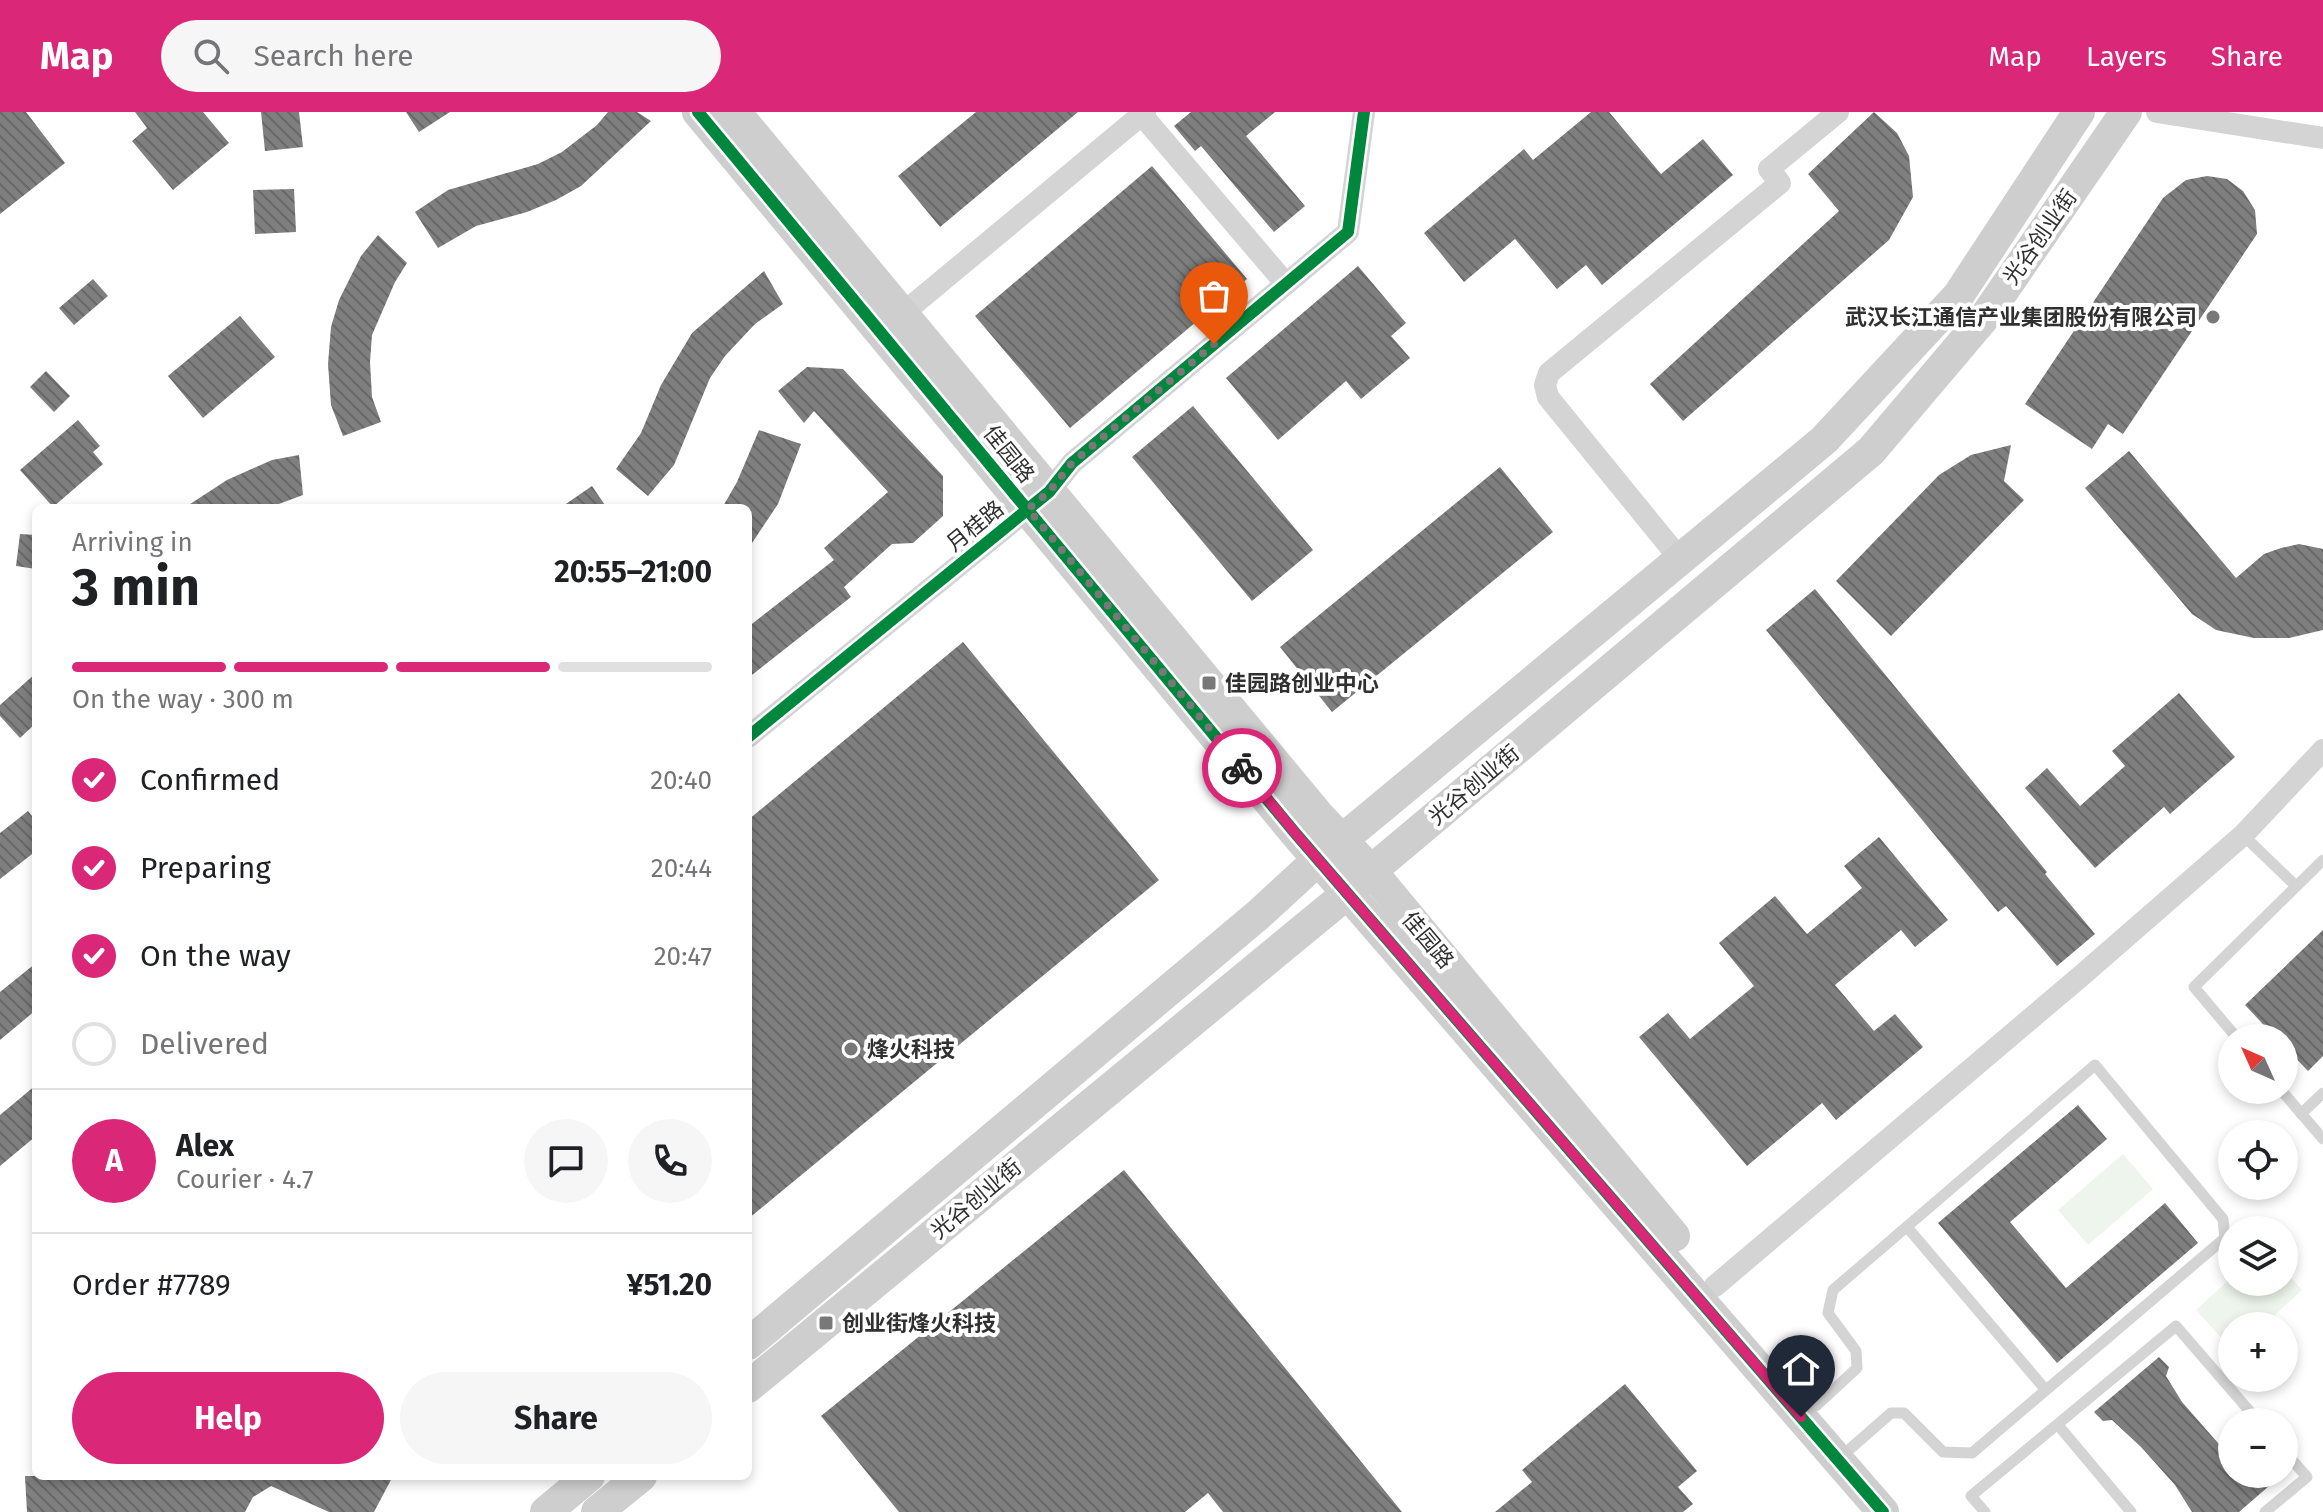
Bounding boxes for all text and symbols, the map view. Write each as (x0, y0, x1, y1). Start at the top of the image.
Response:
search box (161, 20, 721, 92)
text: Map (40, 33, 113, 79)
icon: search (189, 34, 233, 78)
text: Search here (253, 38, 414, 74)
text: Map (1988, 40, 2042, 73)
text: Layers (2086, 40, 2167, 73)
text: Share (2211, 40, 2283, 73)
street label: 光谷创业街 (1997, 184, 2083, 290)
pin (1180, 262, 1248, 344)
icon: bag (1192, 274, 1236, 318)
place label: 武汉长江通信产业集团股份有限公司 (1845, 304, 2197, 331)
marker: 武汉长江通信产业集团股份有限公司 (2204, 308, 2222, 326)
street label: 佳园路 (978, 420, 1040, 488)
street label: 月桂路 (941, 495, 1009, 557)
text: Arriving in (72, 527, 193, 558)
text: 20:55–21:00 (554, 554, 712, 590)
text: 3 min (72, 556, 200, 619)
place label: 佳园路创业中心 (1225, 670, 1379, 697)
marker: 佳园路创业中心 (1200, 674, 1218, 692)
text: On the way · 300 m (72, 684, 294, 715)
courier (1202, 728, 1282, 808)
street label: 光谷创业街 (1423, 739, 1525, 831)
icon: bike (1220, 746, 1264, 790)
icon: check (72, 758, 116, 802)
text: Confirmed (140, 762, 280, 798)
text: 20:40 (650, 765, 712, 796)
icon: check (72, 846, 116, 890)
text: Preparing (140, 850, 271, 886)
text: 20:44 (651, 853, 712, 884)
street label: 佳园路 (1396, 906, 1460, 974)
icon: check (72, 934, 116, 978)
text: On the way (140, 938, 291, 974)
text: 20:47 (654, 941, 712, 972)
north arrow (2218, 1024, 2298, 1104)
map controls (2218, 1024, 2298, 1488)
text: Delivered (140, 1026, 269, 1062)
place label: 烽火科技 (867, 1036, 955, 1063)
marker: 烽火科技 (842, 1040, 860, 1058)
button: chat (524, 1119, 608, 1203)
button: phone (628, 1119, 712, 1203)
button: locate (2218, 1120, 2298, 1200)
text: Alex (176, 1128, 234, 1164)
text: A (105, 1143, 123, 1179)
street label: 光谷创业街 (925, 1153, 1027, 1245)
text: Courier · 4.7 (176, 1164, 314, 1195)
button: layers (2218, 1216, 2298, 1296)
text: Order #7789 (72, 1267, 231, 1303)
text: ¥51.20 (627, 1267, 712, 1303)
place label: 创业街烽火科技 (842, 1310, 996, 1337)
button: + (2218, 1312, 2298, 1392)
marker: 创业街烽火科技 (817, 1314, 835, 1332)
pin (1767, 1335, 1835, 1417)
icon: home (1779, 1347, 1823, 1391)
button: Help (72, 1372, 384, 1464)
button: Share (400, 1372, 712, 1464)
button: − (2218, 1408, 2298, 1488)

